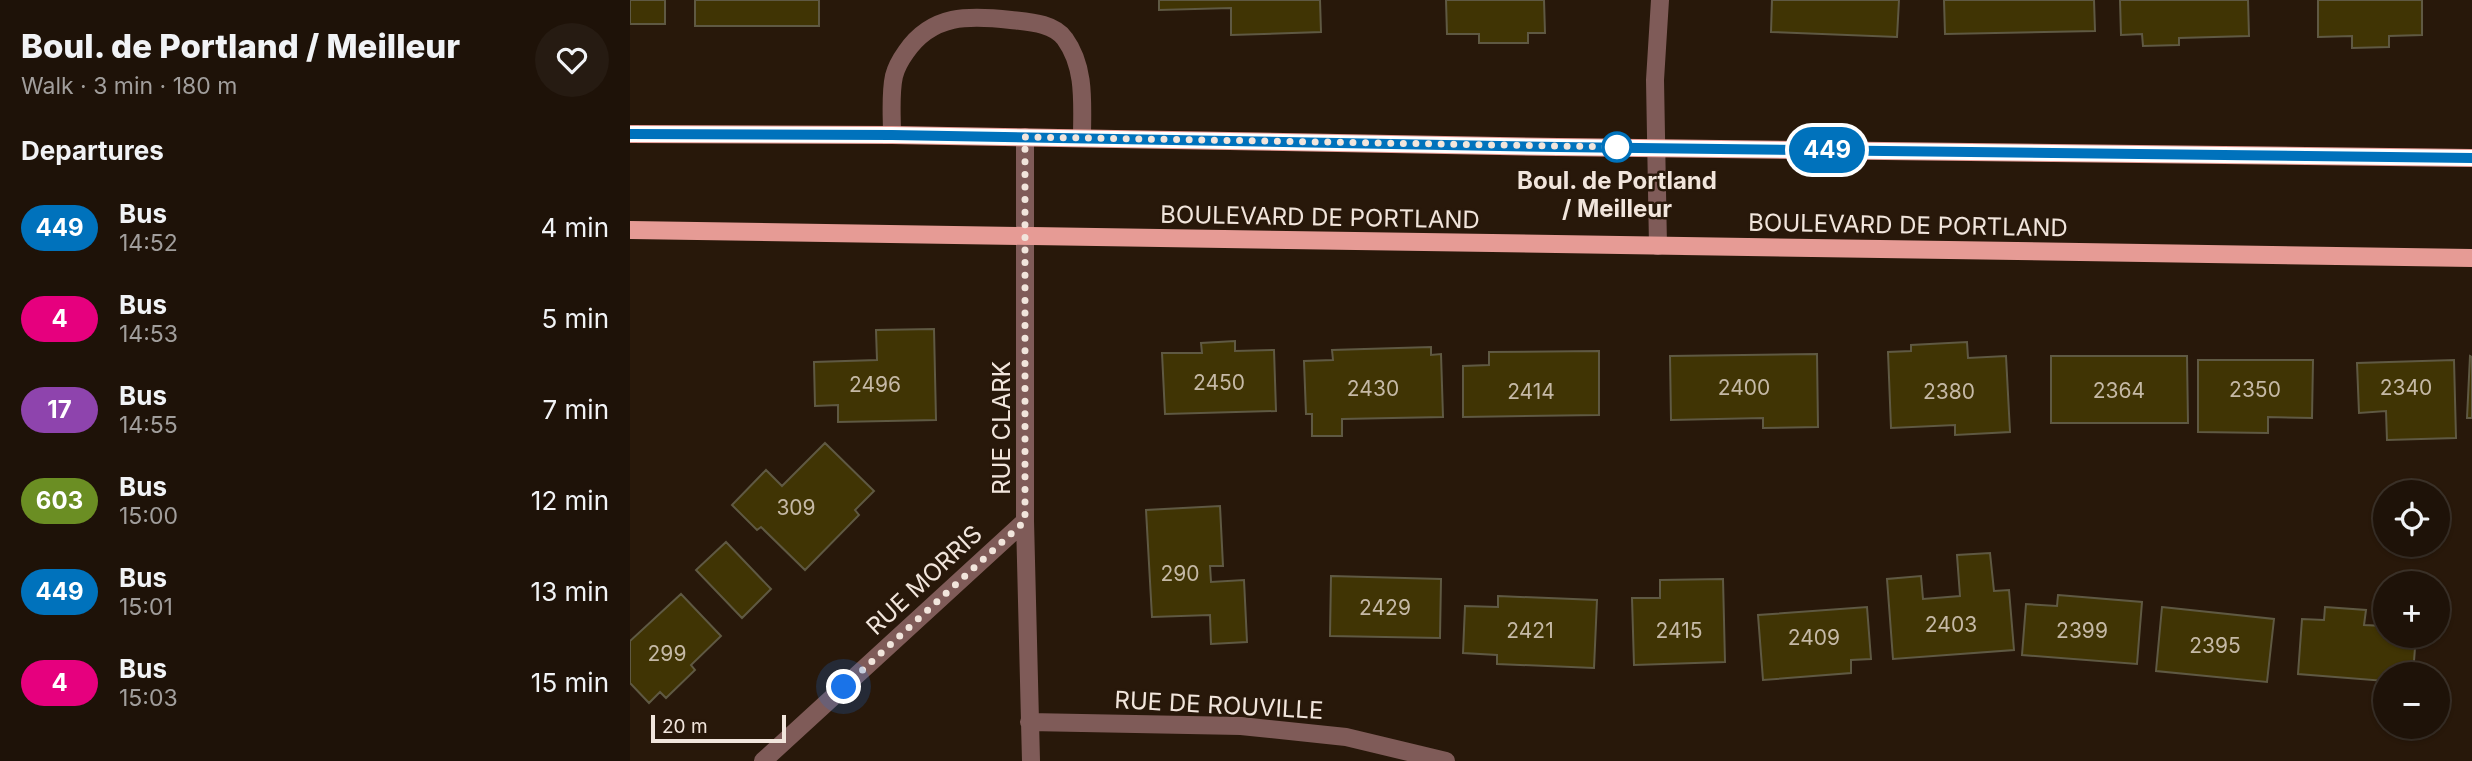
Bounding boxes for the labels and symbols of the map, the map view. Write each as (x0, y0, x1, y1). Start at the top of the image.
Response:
line badge: 449 (1787, 127, 1867, 173)
marker: Boul. de Portland / Meilleur (1602, 132, 1632, 162)
place label: Boul. de Portland / Meilleur (1517, 166, 1717, 223)
street label: BOULEVARD DE PORTLAND (1160, 200, 1480, 234)
street label: BOULEVARD DE PORTLAND (1748, 208, 2068, 242)
street label: RUE CLARK (987, 361, 1016, 495)
house number: 2450 (1193, 370, 1245, 395)
house number: 2496 (849, 372, 901, 397)
house number: 2400 (1718, 375, 1770, 400)
house number: 2340 (2380, 375, 2432, 400)
house number: 2430 (1347, 376, 1399, 401)
house number: 2350 (2229, 377, 2281, 402)
house number: 2364 (2093, 378, 2145, 403)
house number: 2414 (1507, 379, 1555, 404)
house number: 2380 (1923, 379, 1975, 404)
house number: 309 (776, 495, 816, 520)
street label: RUE MORRIS (860, 519, 988, 641)
house number: 290 (1160, 561, 1200, 586)
house number: 2429 (1359, 595, 1411, 620)
house number: 2403 (1925, 612, 1977, 637)
house number: 2421 (1506, 618, 1554, 643)
house number: 2415 (1656, 618, 1702, 643)
house number: 2399 (2056, 618, 2108, 643)
house number: 2409 (1788, 625, 1840, 650)
house number: 2395 (2189, 633, 2241, 658)
house number: 299 (648, 641, 686, 666)
your location (826, 669, 861, 704)
street label: RUE DE ROUVILLE (1114, 685, 1324, 725)
scale bar (651, 712, 786, 744)

